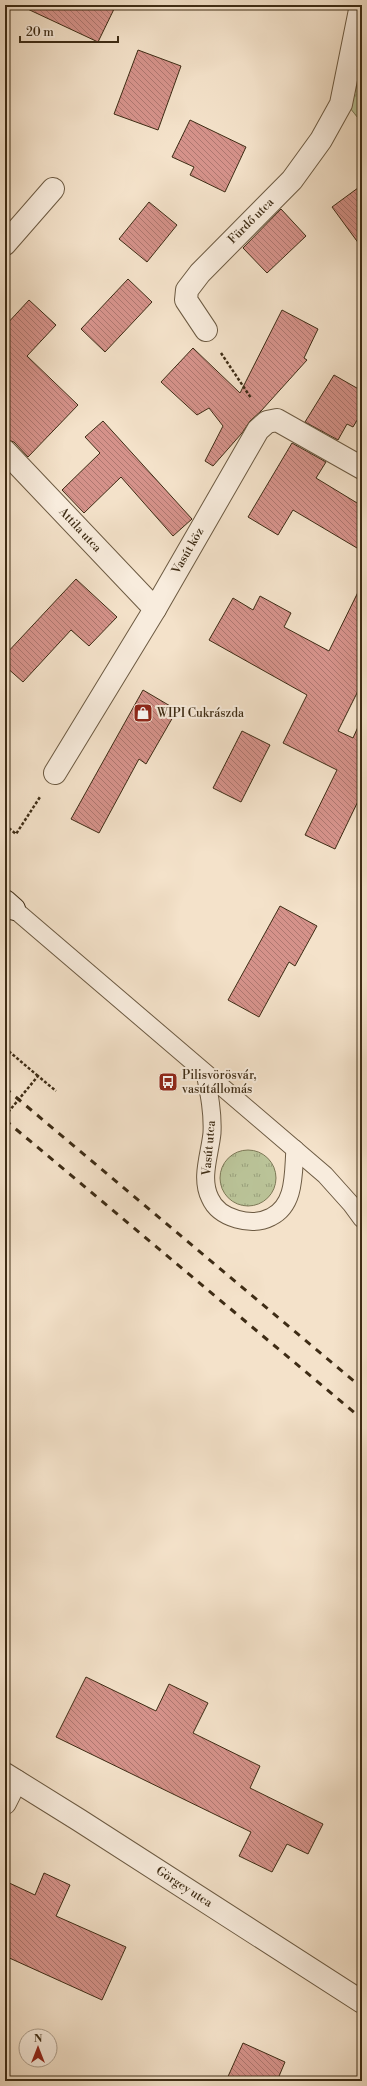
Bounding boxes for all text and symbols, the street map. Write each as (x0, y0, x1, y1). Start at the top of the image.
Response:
scale bar (20, 18, 118, 44)
text: 20 m (26, 25, 54, 40)
street label: Fürdő utca (225, 194, 278, 247)
street label: Attila utca (55, 504, 105, 556)
street label: Vasút köz (168, 525, 207, 578)
shop icon: WIPI Cukrászda (132, 702, 154, 724)
place label: WIPI Cukrászda (156, 706, 245, 721)
place label: Pilisvörösvár, vasútállomás (181, 1068, 257, 1097)
bus stop icon: Pilisvörösvár, vasútállomás (157, 1071, 179, 1093)
street label: Vasút utca (199, 1119, 219, 1177)
street label: Görgey utca (153, 1863, 216, 1911)
north arrow (18, 2028, 58, 2068)
text: N (34, 2032, 43, 2046)

